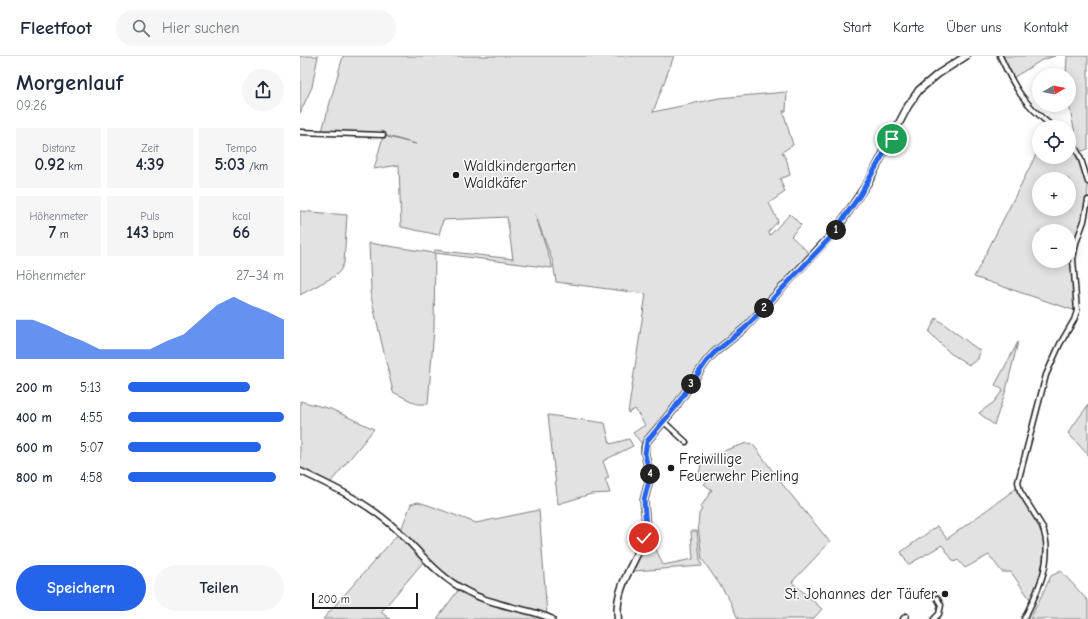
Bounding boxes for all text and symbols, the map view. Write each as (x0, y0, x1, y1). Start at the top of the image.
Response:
search box (116, 10, 396, 46)
text: Fleetfoot (20, 17, 92, 39)
icon: search (130, 17, 152, 39)
text: Hier suchen (162, 19, 240, 37)
text: Start (843, 19, 871, 36)
text: Karte (893, 19, 924, 36)
text: Über uns (946, 19, 1001, 36)
text: Kontakt (1023, 19, 1068, 36)
north arrow (1032, 68, 1076, 112)
map controls (1032, 68, 1076, 268)
button: share (242, 69, 284, 111)
text: Morgenlauf (16, 70, 123, 96)
text: 09:26 (16, 98, 47, 113)
button: locate (1032, 120, 1076, 164)
pin (875, 122, 909, 156)
icon: arrive (881, 128, 903, 150)
text: Distanz (42, 142, 75, 155)
text: Zeit (141, 142, 159, 155)
text: Tempo (226, 142, 257, 155)
text: 0.92 (35, 155, 65, 174)
text: 4:39 (136, 155, 164, 174)
text: 5:03 (215, 155, 245, 174)
place label: Waldkindergarten Waldkäfer (464, 157, 576, 192)
text: km (65, 160, 83, 173)
text: /km (245, 160, 268, 173)
marker: Waldkindergarten Waldkäfer (451, 170, 461, 180)
button: + (1032, 172, 1076, 216)
text: Höhenmeter (29, 210, 88, 223)
text: Puls (141, 210, 159, 223)
text: kcal (232, 210, 251, 223)
pin: 1 (826, 220, 846, 240)
text: 7 (48, 223, 56, 242)
text: 143 (126, 223, 149, 242)
text: 66 (232, 223, 250, 242)
text: 1 (834, 223, 838, 236)
button: − (1032, 224, 1076, 268)
text: m (56, 228, 69, 241)
text: bpm (149, 228, 174, 241)
text: Höhenmeter (16, 268, 85, 283)
text: 27–34 m (236, 268, 284, 283)
pin: 2 (754, 298, 774, 318)
text: 2 (761, 301, 767, 314)
pin: 3 (681, 374, 701, 394)
text: 3 (688, 377, 694, 390)
text: 200 m (16, 380, 52, 395)
text: 5:13 (80, 380, 101, 395)
text: 400 m (16, 410, 52, 425)
text: 4:55 (80, 410, 103, 425)
text: 600 m (16, 440, 53, 455)
text: 5:07 (80, 440, 103, 455)
place label: Freiwillige Feuerwehr Pierling (679, 450, 799, 485)
marker: Freiwillige Feuerwehr Pierling (666, 463, 676, 473)
pin: 4 (640, 464, 660, 484)
text: 4 (647, 467, 653, 480)
text: 800 m (16, 470, 53, 485)
text: 4:58 (80, 470, 102, 485)
pin (627, 521, 661, 555)
icon: check (633, 527, 655, 549)
button: Speichern (16, 565, 146, 611)
button: Teilen (154, 565, 284, 611)
place label: St. Johannes der Täufer (784, 585, 937, 603)
marker: St. Johannes der Täufer (940, 589, 950, 599)
scale bar (312, 591, 418, 610)
text: 200 m (318, 593, 350, 606)

